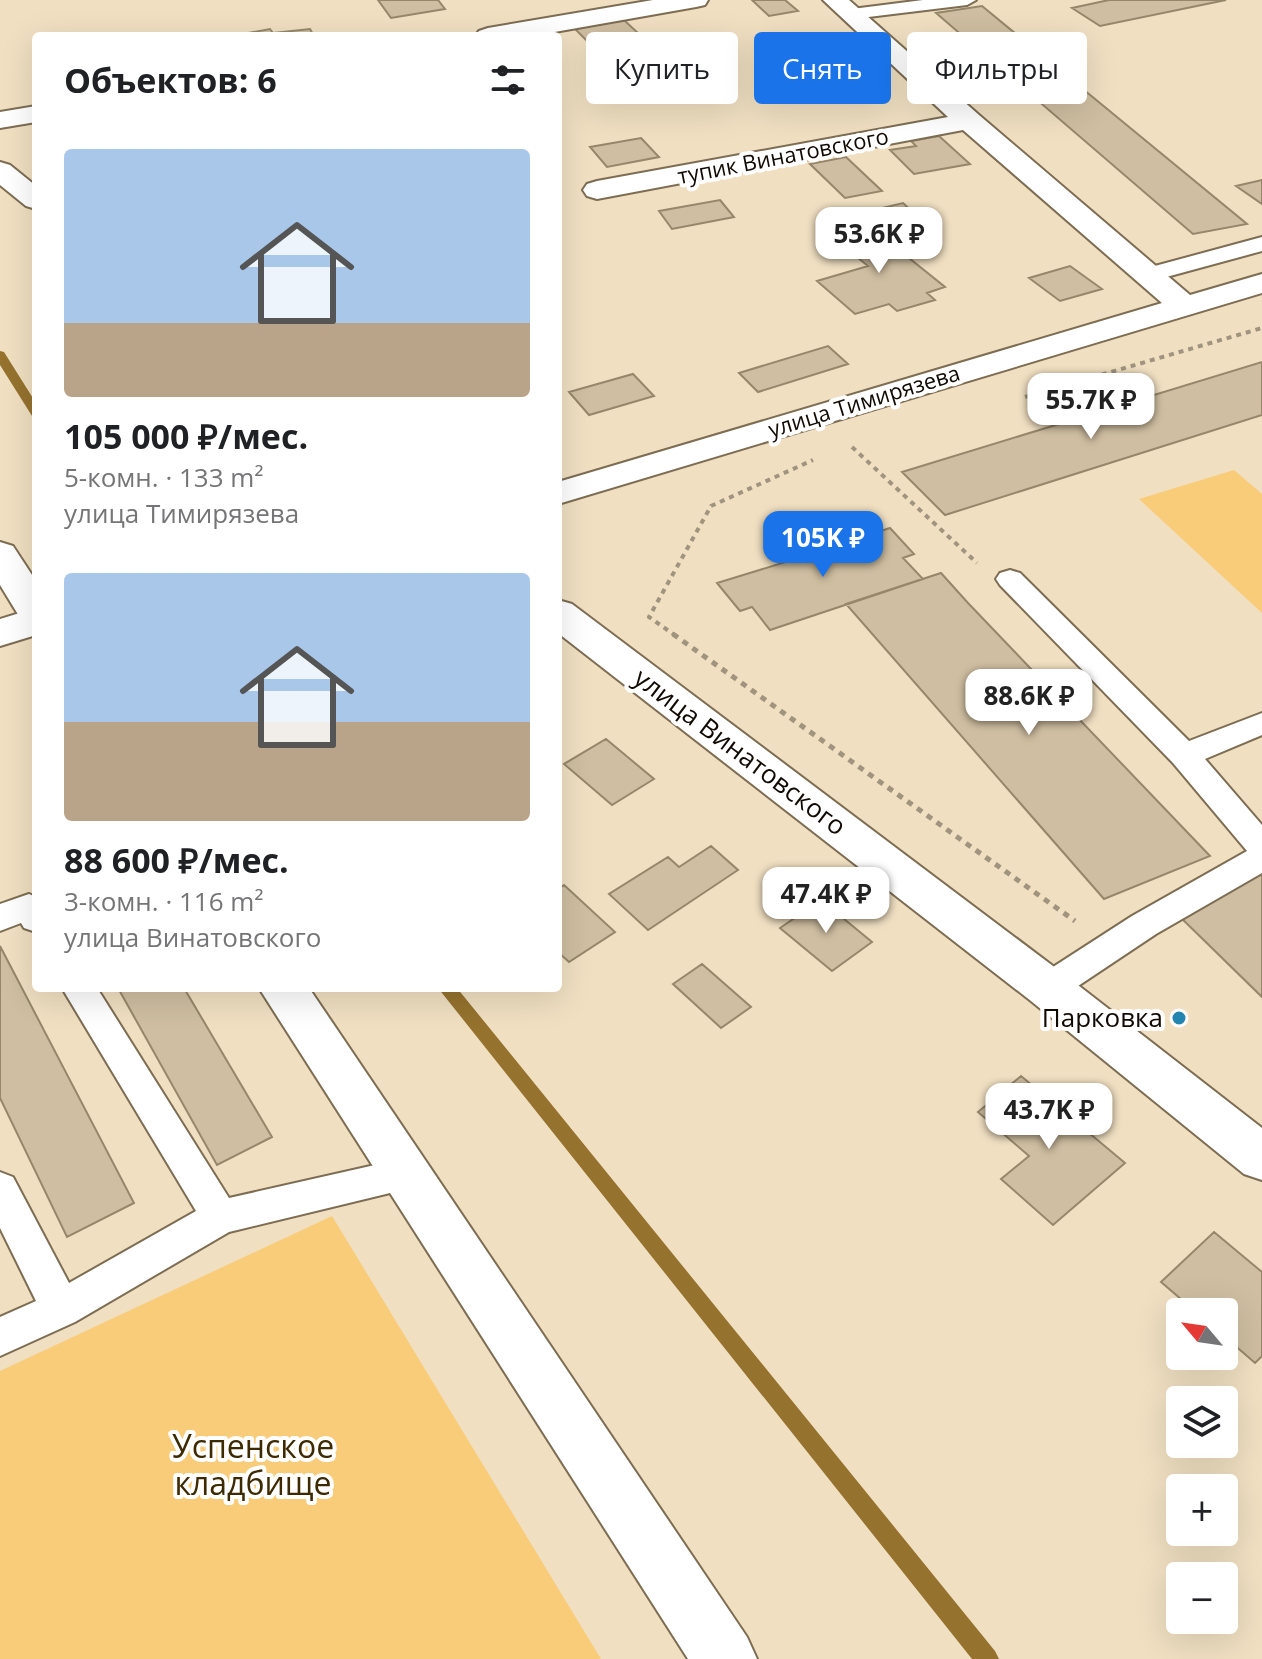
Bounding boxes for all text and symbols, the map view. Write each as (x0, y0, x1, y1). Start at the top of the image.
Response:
chip: Купить (586, 32, 738, 104)
chip: Снять (754, 32, 891, 104)
chip: Фильтры (907, 32, 1087, 104)
text: Объектов: 6 (64, 57, 277, 103)
icon: filters (486, 58, 530, 102)
street label: тупик Винатовского (675, 120, 891, 190)
icon: home (225, 201, 369, 345)
pin: 53.6K ₽ (805, 207, 953, 275)
text: 53.6K ₽ (833, 215, 925, 251)
street label: улица Тимирязева (764, 357, 963, 443)
pin: 55.7K ₽ (1017, 373, 1165, 441)
text: 55.7K ₽ (1045, 381, 1137, 417)
text: 105 000 ₽/мес. (64, 413, 308, 459)
text: 5-комн. · 133 m² (64, 459, 263, 495)
text: улица Тимирязева (64, 495, 299, 531)
pin: 105K ₽ (758, 511, 888, 579)
text: 105K ₽ (781, 519, 865, 555)
icon: home (225, 625, 369, 769)
street label: улица Винатовского (627, 659, 854, 843)
pin: 88.6K ₽ (955, 669, 1103, 737)
text: 88.6K ₽ (983, 677, 1075, 713)
text: 88 600 ₽/мес. (64, 837, 289, 883)
pin: 47.4K ₽ (752, 867, 900, 935)
text: 47.4K ₽ (780, 875, 872, 911)
text: 3-комн. · 116 m² (64, 883, 263, 919)
text: улица Винатовского (64, 919, 321, 955)
place label: Парковка (1042, 999, 1163, 1035)
marker: Парковка (1170, 1009, 1188, 1027)
pin: 43.7K ₽ (975, 1083, 1123, 1151)
text: 43.7K ₽ (1003, 1091, 1095, 1127)
north arrow (1166, 1298, 1238, 1370)
map controls (1166, 1298, 1238, 1634)
button: layers (1166, 1386, 1238, 1458)
park label: Успенское кладбище (172, 1424, 334, 1504)
button: + (1166, 1474, 1238, 1546)
button: − (1166, 1562, 1238, 1634)

